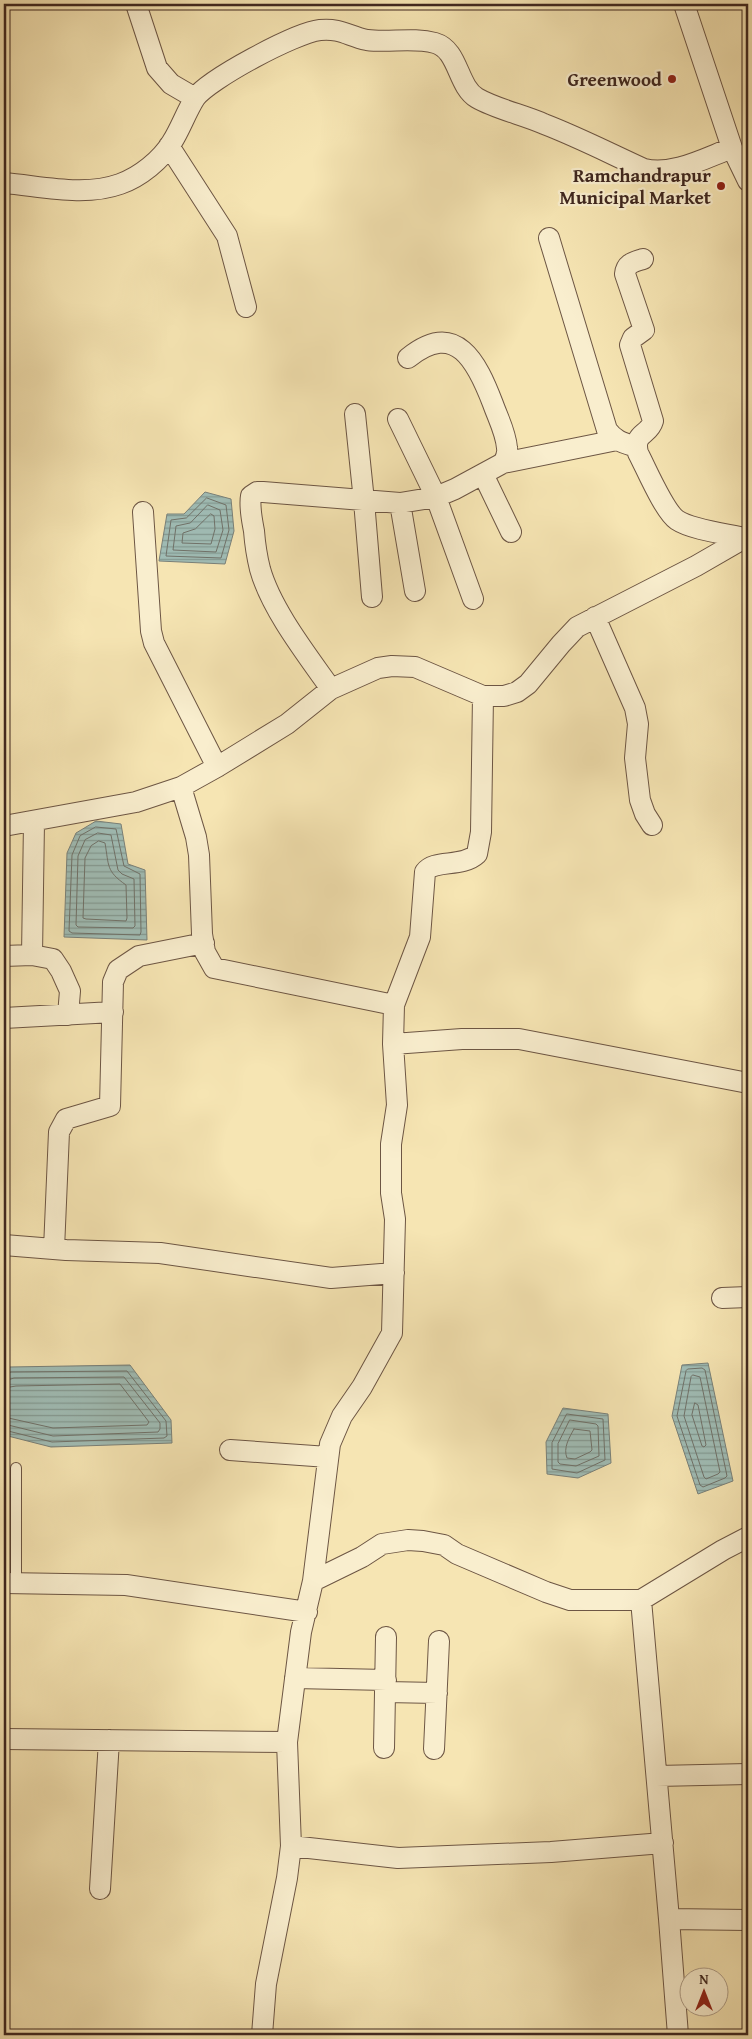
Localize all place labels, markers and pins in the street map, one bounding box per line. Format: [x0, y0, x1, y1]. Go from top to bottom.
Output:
place label: Greenwood [568, 65, 662, 93]
marker: Greenwood [666, 73, 678, 85]
place label: Ramchandrapur Municipal Market [560, 161, 712, 211]
marker: Ramchandrapur Municipal Market [715, 180, 727, 192]

